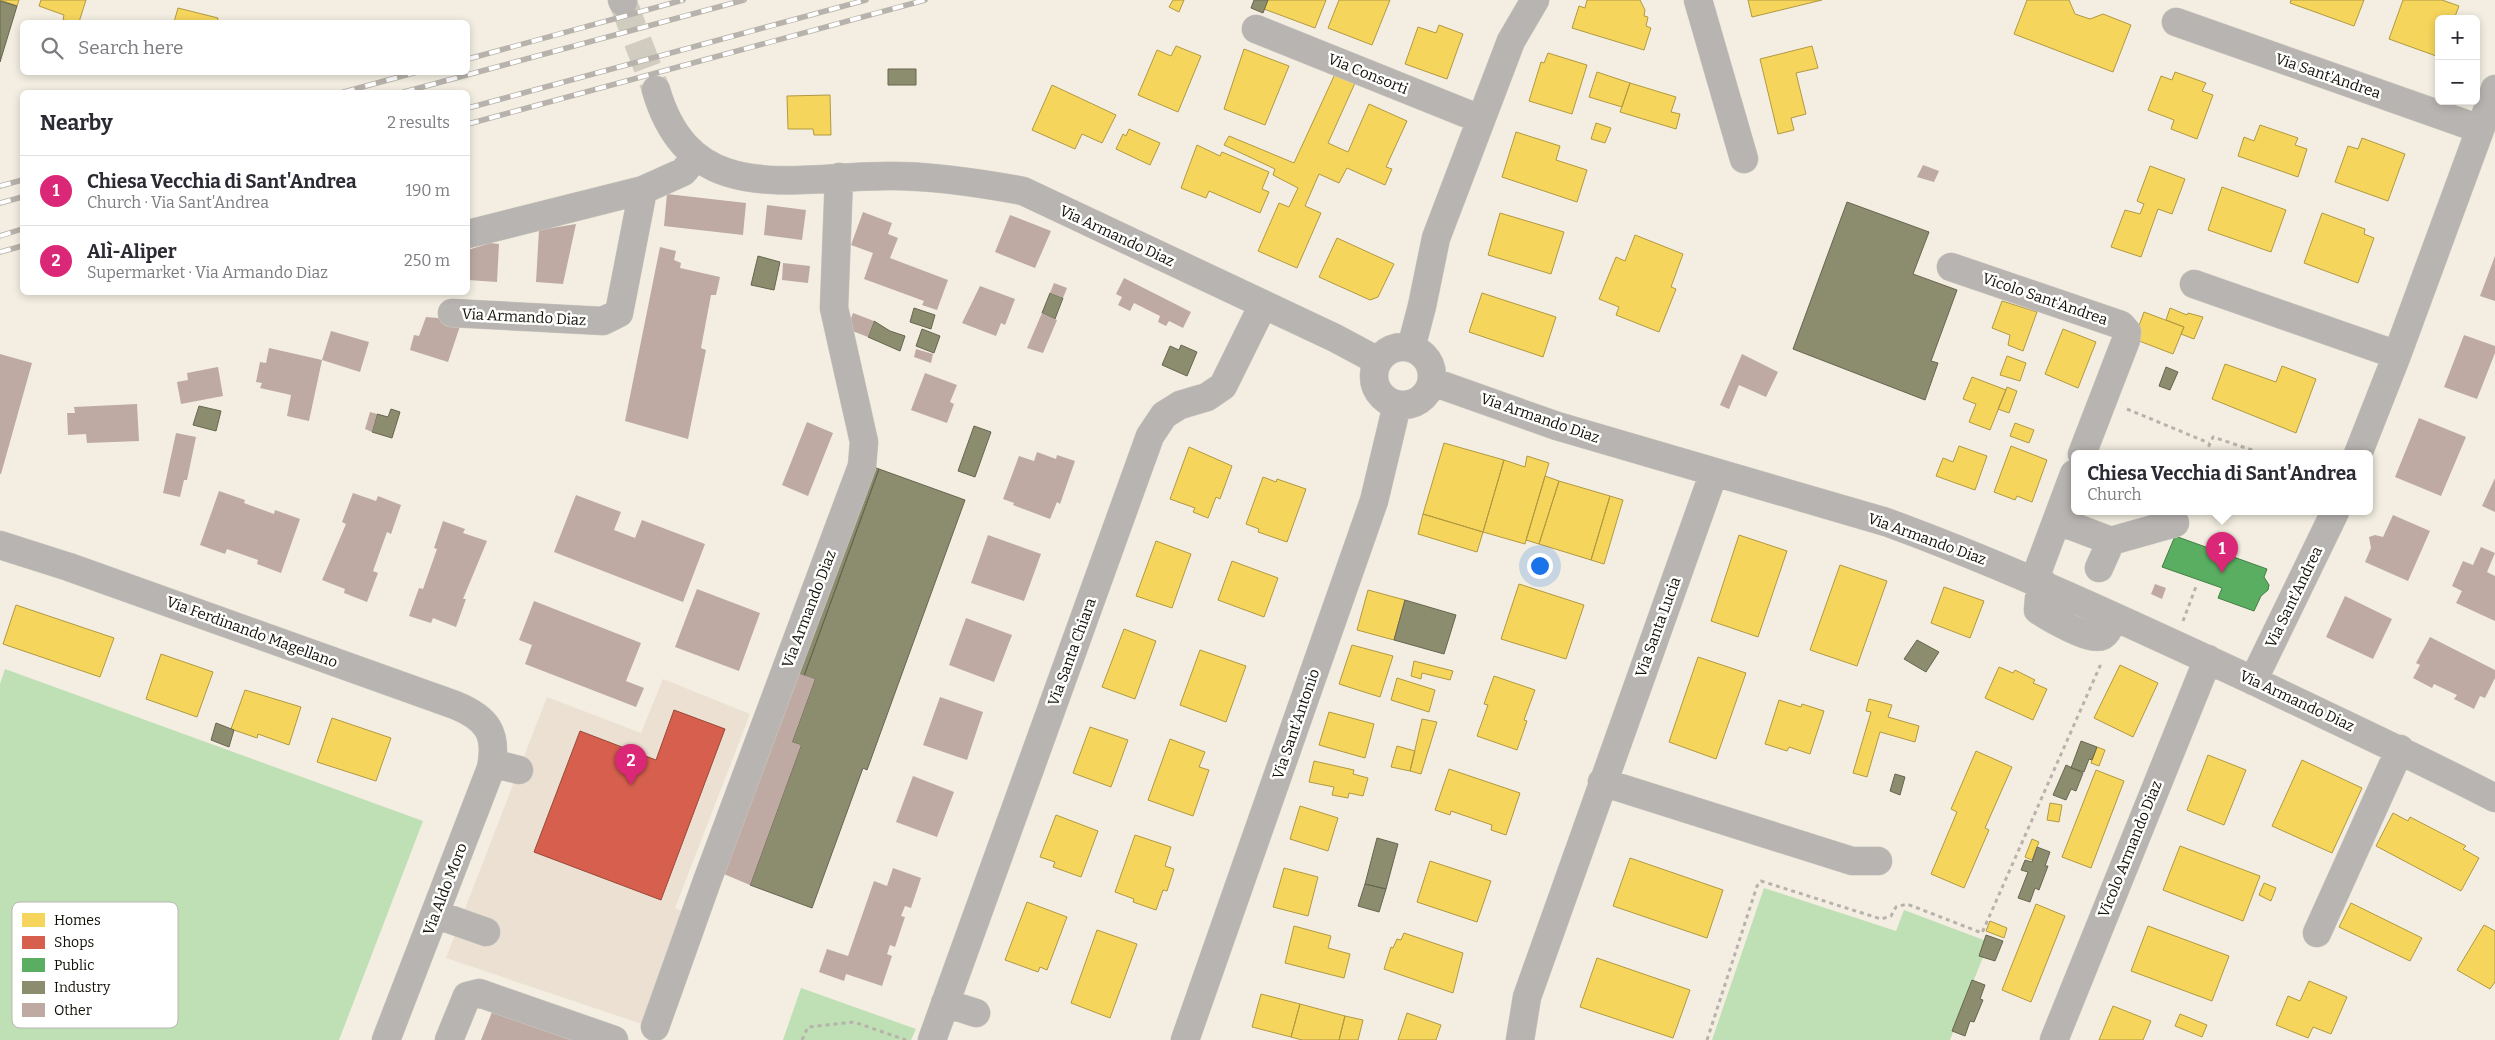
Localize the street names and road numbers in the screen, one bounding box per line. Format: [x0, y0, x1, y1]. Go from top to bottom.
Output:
street label: Via Consorti [1325, 50, 1411, 98]
street label: Via Sant'Andrea [2273, 50, 2383, 102]
street label: Via Armando Diaz [1057, 201, 1177, 271]
street label: Vicolo Sant'Andrea [1980, 269, 2110, 329]
street label: Via Armando Diaz [461, 305, 587, 329]
street label: Via Armando Diaz [1478, 389, 1602, 447]
street label: Via Armando Diaz [1865, 509, 1989, 569]
street label: Via Sant'Andrea [2262, 543, 2326, 651]
street label: Via Armando Diaz [778, 548, 840, 670]
street label: Via Santa Lucia [1632, 574, 1684, 680]
street label: Via Ferdinando Magellano [164, 593, 340, 671]
street label: Via Santa Chiara [1044, 596, 1100, 708]
street label: Via Armando Diaz [2237, 666, 2357, 736]
street label: Via Sant'Antonio [1269, 667, 1323, 781]
street label: Vicolo Armando Diaz [2094, 778, 2166, 920]
street label: Via Aldo Moro [419, 840, 471, 938]

